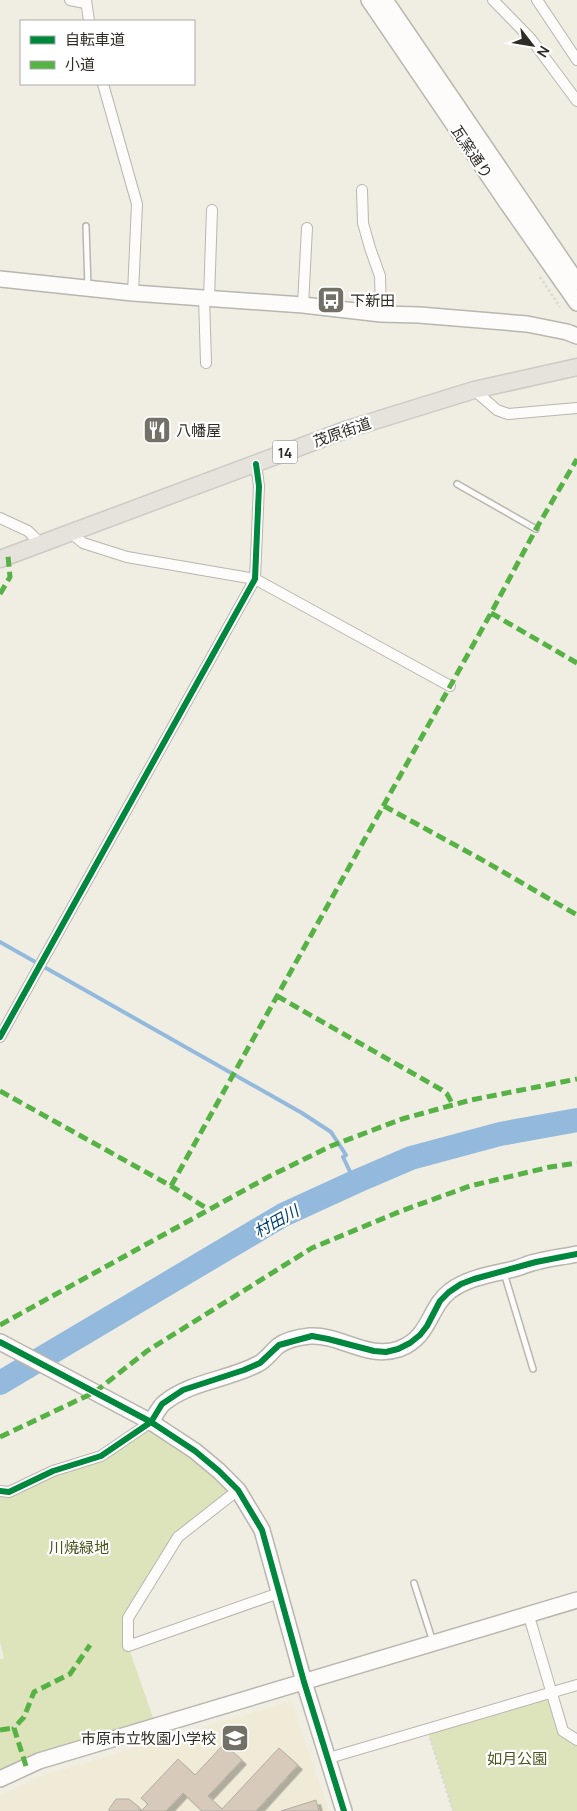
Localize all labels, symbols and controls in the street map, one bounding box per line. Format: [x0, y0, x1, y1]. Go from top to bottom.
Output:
legend [20, 20, 195, 85]
north arrow [507, 20, 557, 70]
text: 自転車道 [65, 29, 125, 50]
text: N [533, 43, 554, 61]
text: 小道 [65, 54, 95, 75]
street label: 瓦窯通り [447, 121, 497, 183]
bus stop icon: 下新田 [316, 285, 346, 315]
place label: 下新田 [350, 290, 395, 311]
street label: 茂原街道 [310, 412, 374, 452]
restaurant icon: 八幡屋 [142, 415, 172, 445]
place label: 八幡屋 [176, 420, 221, 441]
road number: 14 [272, 441, 298, 464]
water label: 村田川 [250, 1199, 304, 1242]
park label: 川焼緑地 [49, 1537, 109, 1558]
school or university icon: 市原市立牧園小学校 [220, 1723, 250, 1753]
place label: 市原市立牧園小学校 [81, 1728, 216, 1749]
park label: 如月公園 [487, 1748, 547, 1769]

